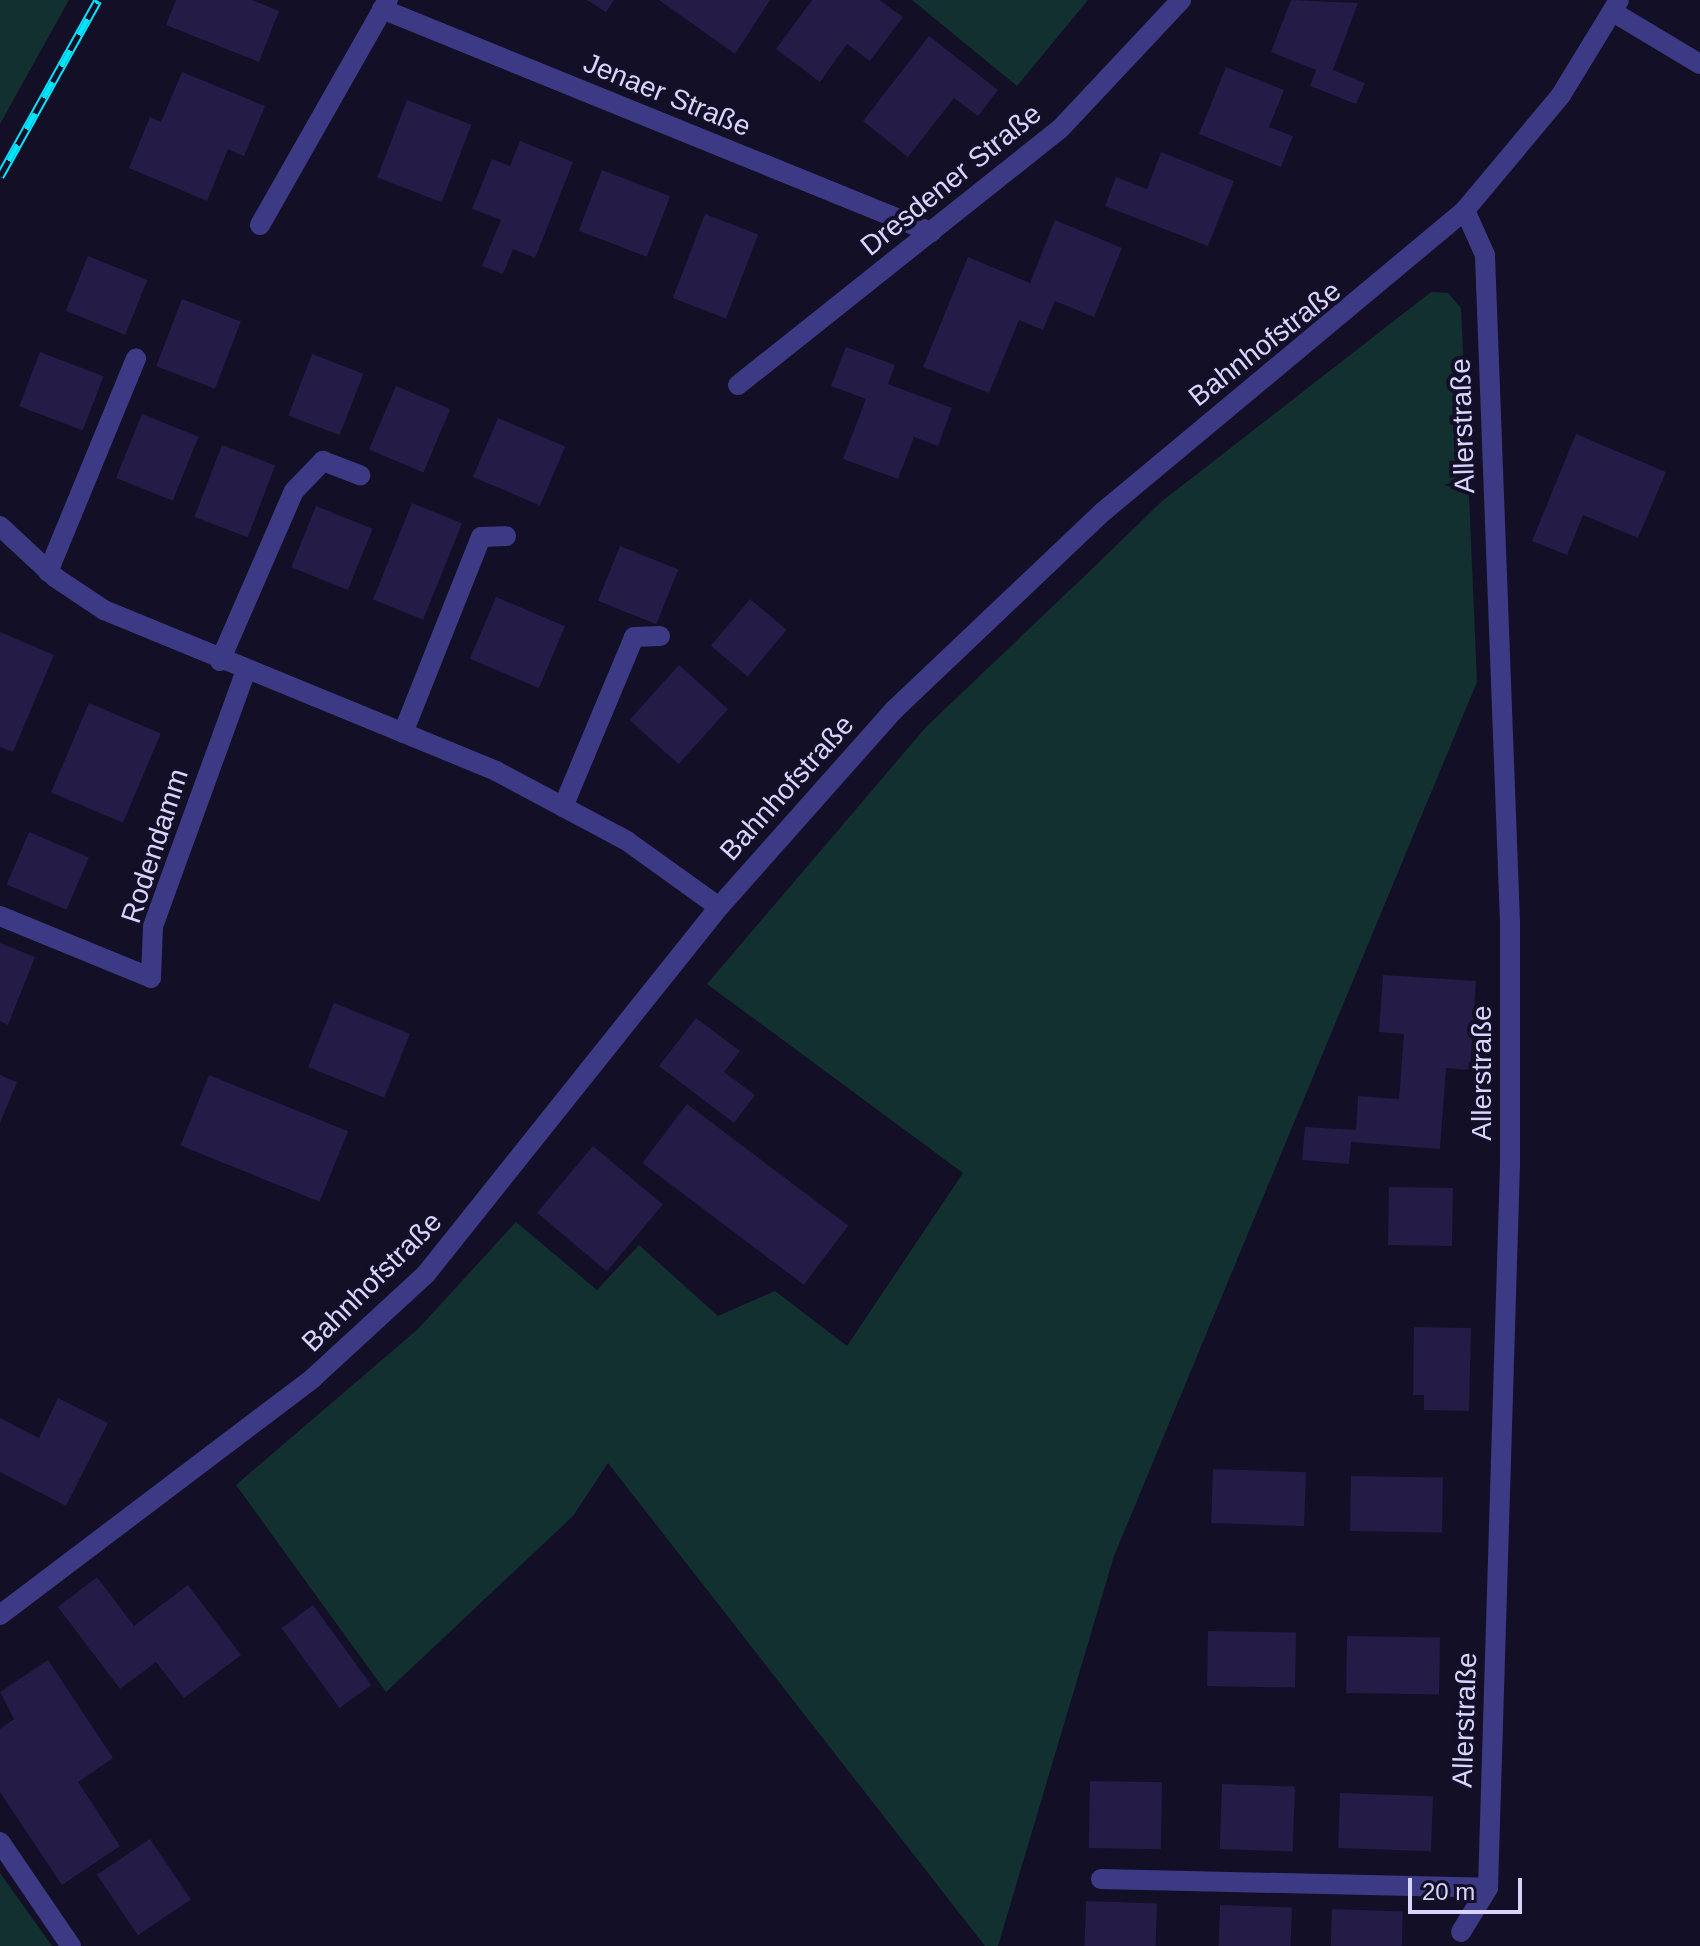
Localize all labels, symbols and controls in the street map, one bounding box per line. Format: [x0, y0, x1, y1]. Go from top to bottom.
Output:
street label: Jenaer Straße [578, 46, 756, 144]
street label: Dresdener Straße [854, 97, 1048, 263]
street label: Bahnhofstraße [1182, 274, 1348, 414]
street label: Allerstraße [1444, 358, 1482, 494]
street label: Bahnhofstraße [713, 709, 861, 867]
street label: Rodendamm [114, 765, 196, 927]
street label: Allerstraße [1465, 1005, 1499, 1141]
street label: Bahnhofstraße [295, 1205, 449, 1359]
street label: Allerstraße [1446, 1652, 1484, 1788]
scale bar [1412, 1862, 1526, 1912]
text: 20 m [1422, 1878, 1475, 1905]

